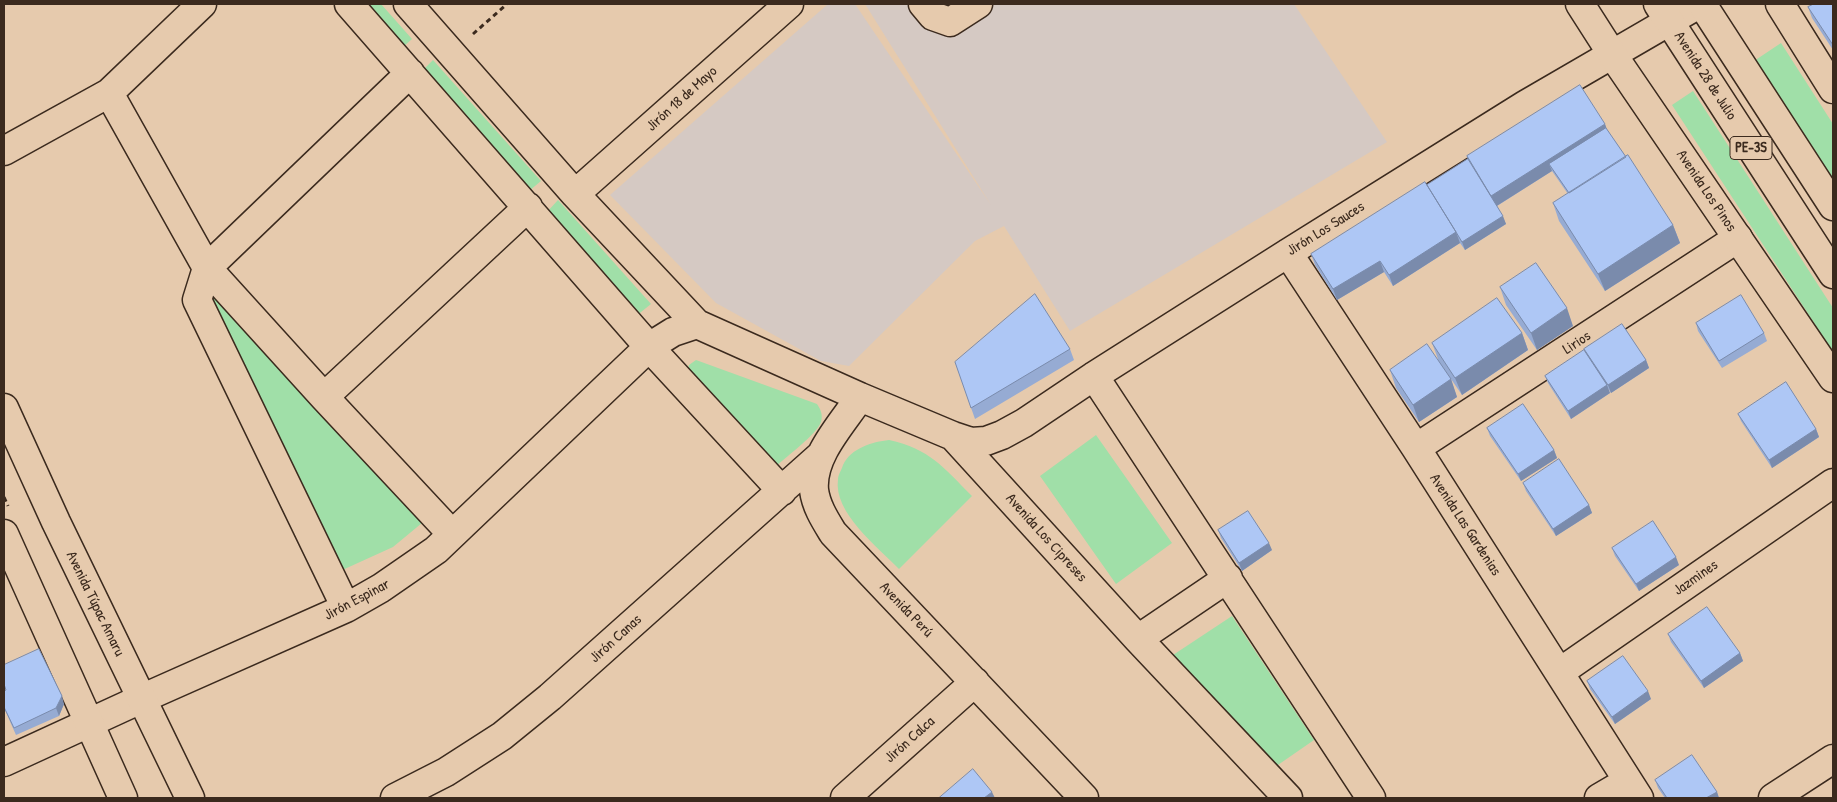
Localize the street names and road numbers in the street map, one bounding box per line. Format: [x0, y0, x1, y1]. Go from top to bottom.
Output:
street label: Avenida 28 de Julio [1670, 28, 1740, 124]
street label: Jirón 18 de Mayo [643, 63, 721, 135]
road number: PE-3S [1730, 136, 1772, 160]
street label: Avenida Los Pinos [1672, 147, 1740, 235]
street label: Jirón Los Sauces [1284, 198, 1368, 260]
street label: Lirios [1560, 327, 1594, 359]
street label: Avenida Las Gardenias [1425, 471, 1505, 579]
street label: Avenida Los Cipreses [1002, 490, 1090, 586]
street label: Avenida Túpac Amaru [62, 549, 128, 659]
street label: Jazmines [1670, 556, 1722, 600]
street label: Jirón Espinar [321, 575, 393, 625]
street label: Avenida Perú [875, 579, 937, 641]
street label: Jirón Canas [586, 611, 646, 667]
street label: Jirón Calca [881, 713, 939, 767]

